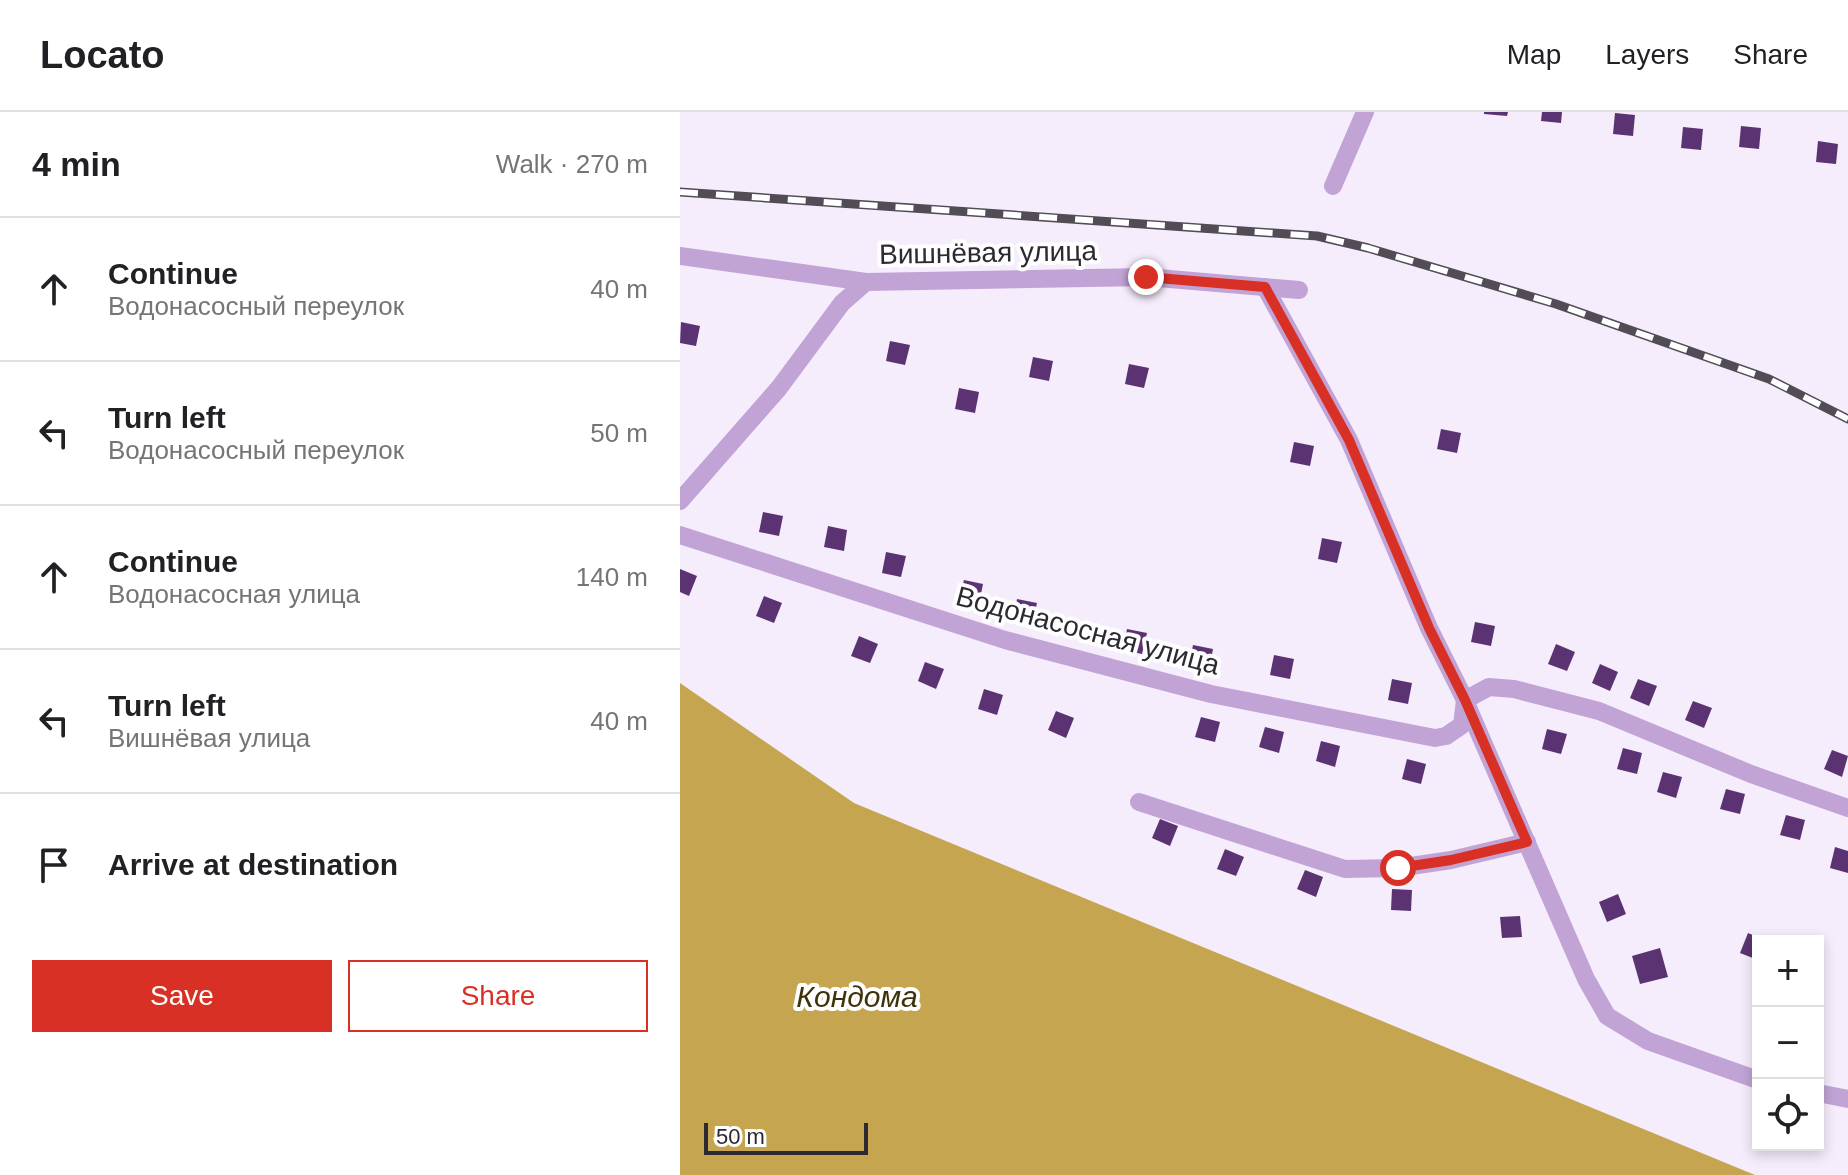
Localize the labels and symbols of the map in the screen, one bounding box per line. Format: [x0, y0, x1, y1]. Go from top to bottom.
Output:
street label: Вишнёвая улица [879, 235, 1098, 270]
route end [1128, 259, 1164, 295]
street label: Водонасосная улица [953, 580, 1223, 681]
route start [1380, 850, 1416, 886]
water label: Кондома [796, 980, 918, 1013]
scale bar [704, 1119, 868, 1155]

